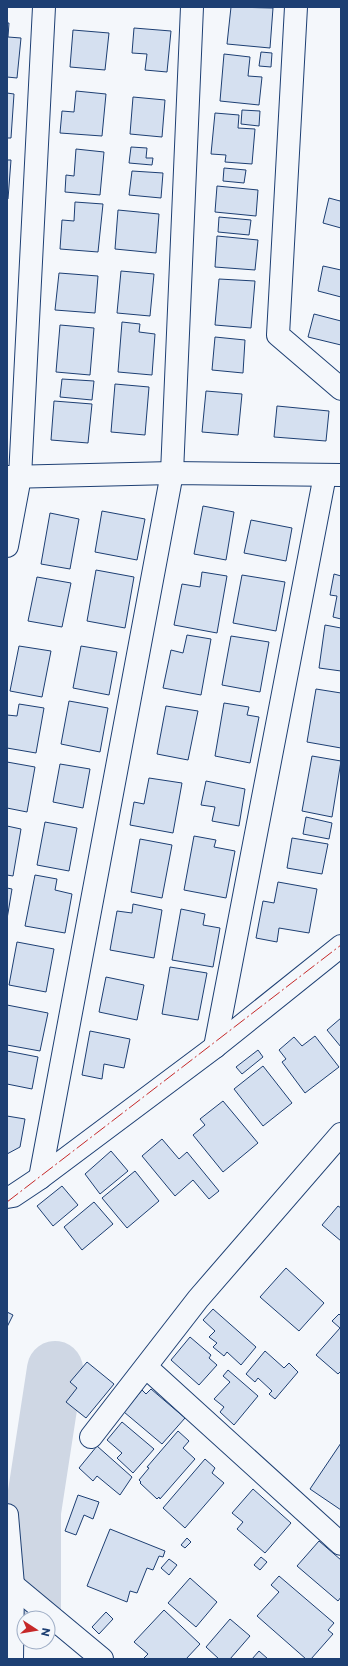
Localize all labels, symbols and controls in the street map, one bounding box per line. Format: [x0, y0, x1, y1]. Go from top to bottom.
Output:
north arrow [16, 1610, 56, 1650]
text: N [39, 1627, 53, 1638]

